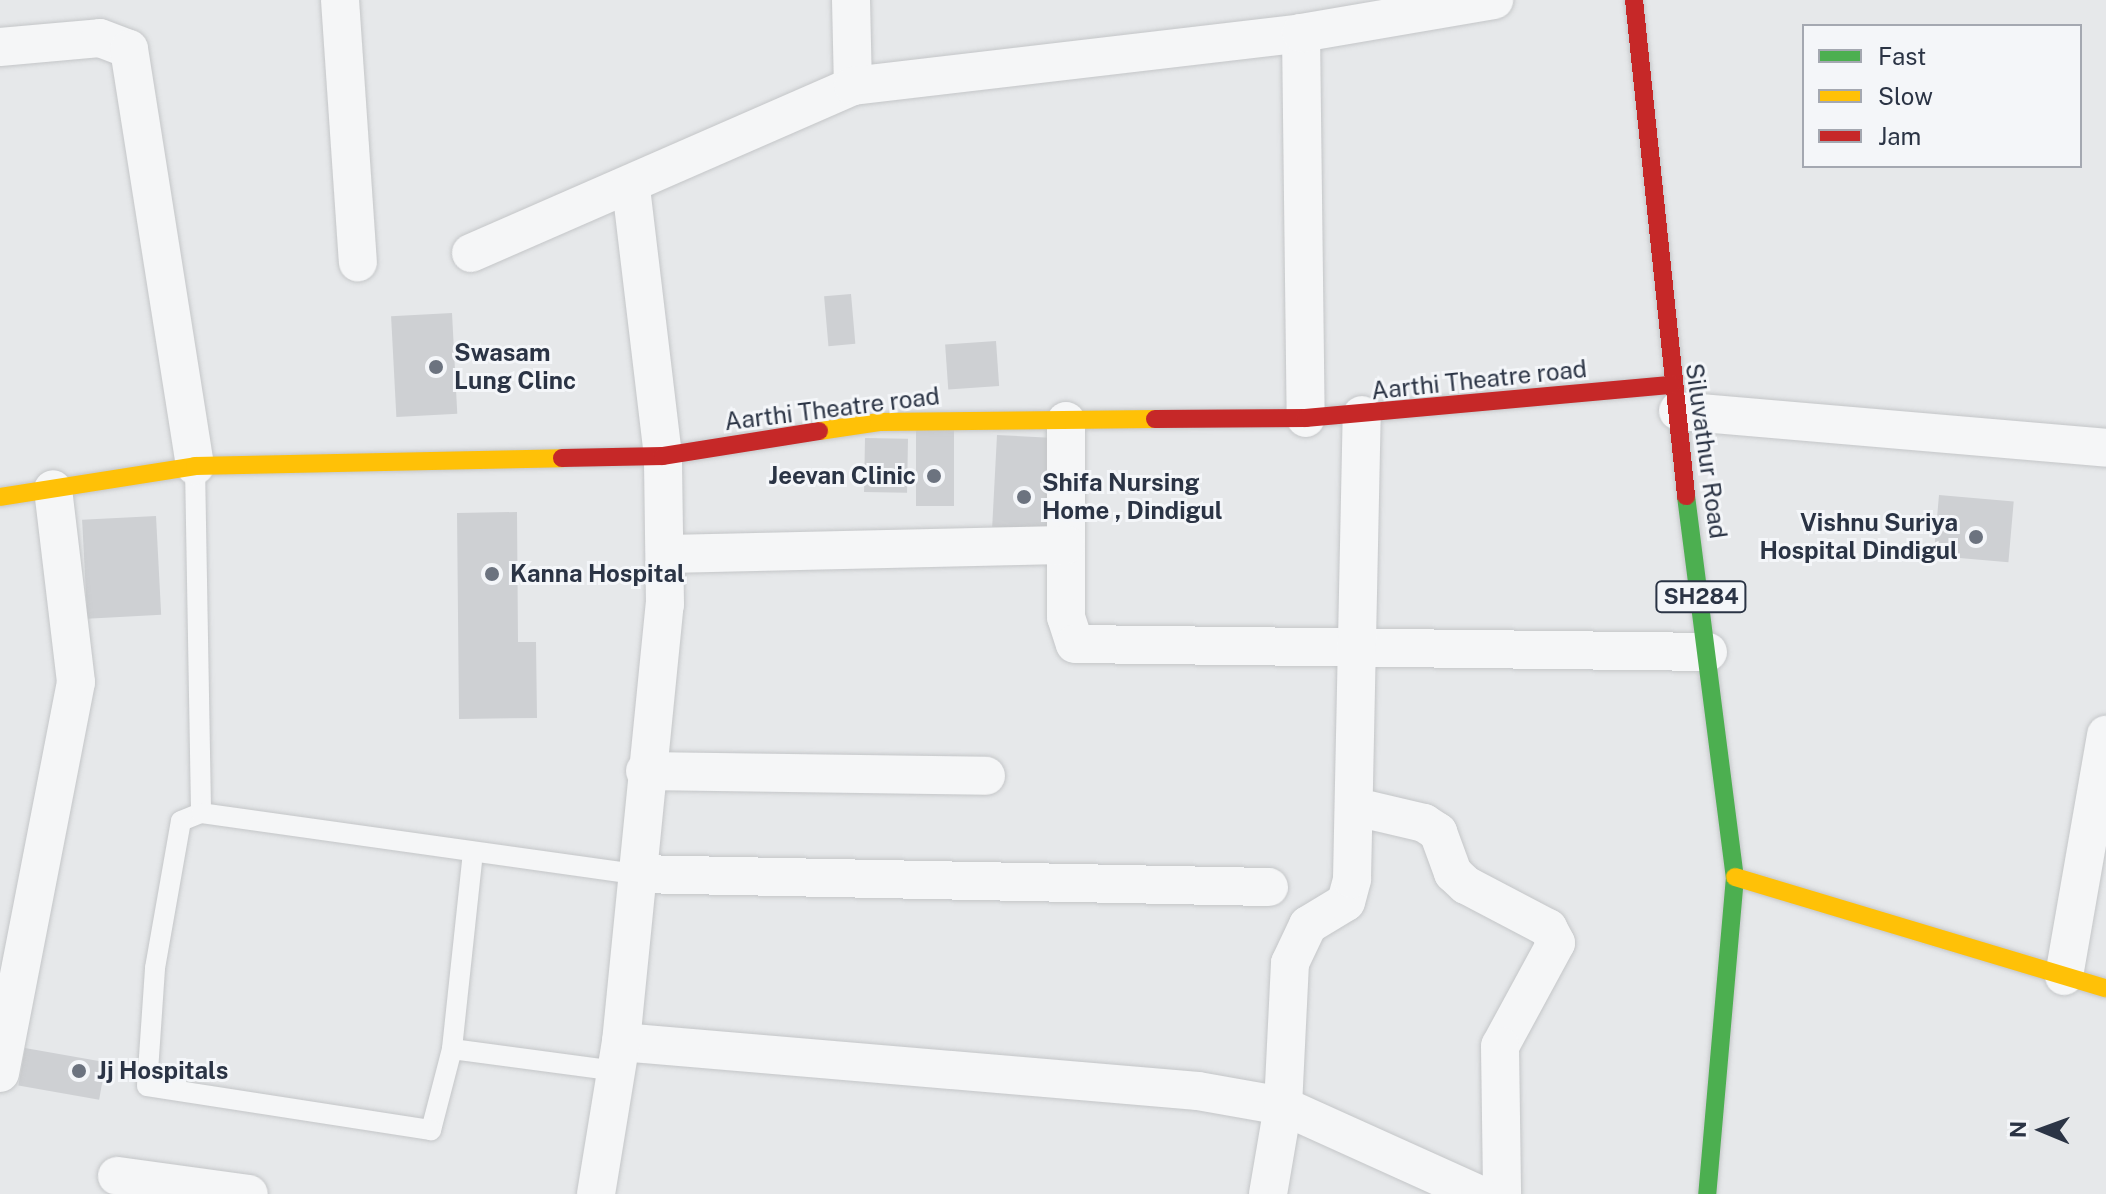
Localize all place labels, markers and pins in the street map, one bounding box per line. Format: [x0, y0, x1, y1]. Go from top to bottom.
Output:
place label: Swasam Lung Clinc [454, 339, 576, 395]
marker: Swasam Lung Clinc [425, 356, 447, 378]
place label: Jeevan Clinic [769, 462, 916, 490]
marker: Jeevan Clinic [923, 465, 945, 487]
place label: Shifa Nursing Home , Dindigul [1042, 469, 1223, 525]
marker: Shifa Nursing Home , Dindigul [1013, 486, 1035, 508]
place label: Vishnu Suriya Hospital Dindigul [1759, 509, 1958, 565]
marker: Vishnu Suriya Hospital Dindigul [1965, 526, 1987, 548]
place label: Kanna Hospital [510, 560, 685, 588]
marker: Kanna Hospital [481, 563, 503, 585]
place label: Jj Hospitals [97, 1057, 228, 1085]
marker: Jj Hospitals [68, 1060, 90, 1082]

